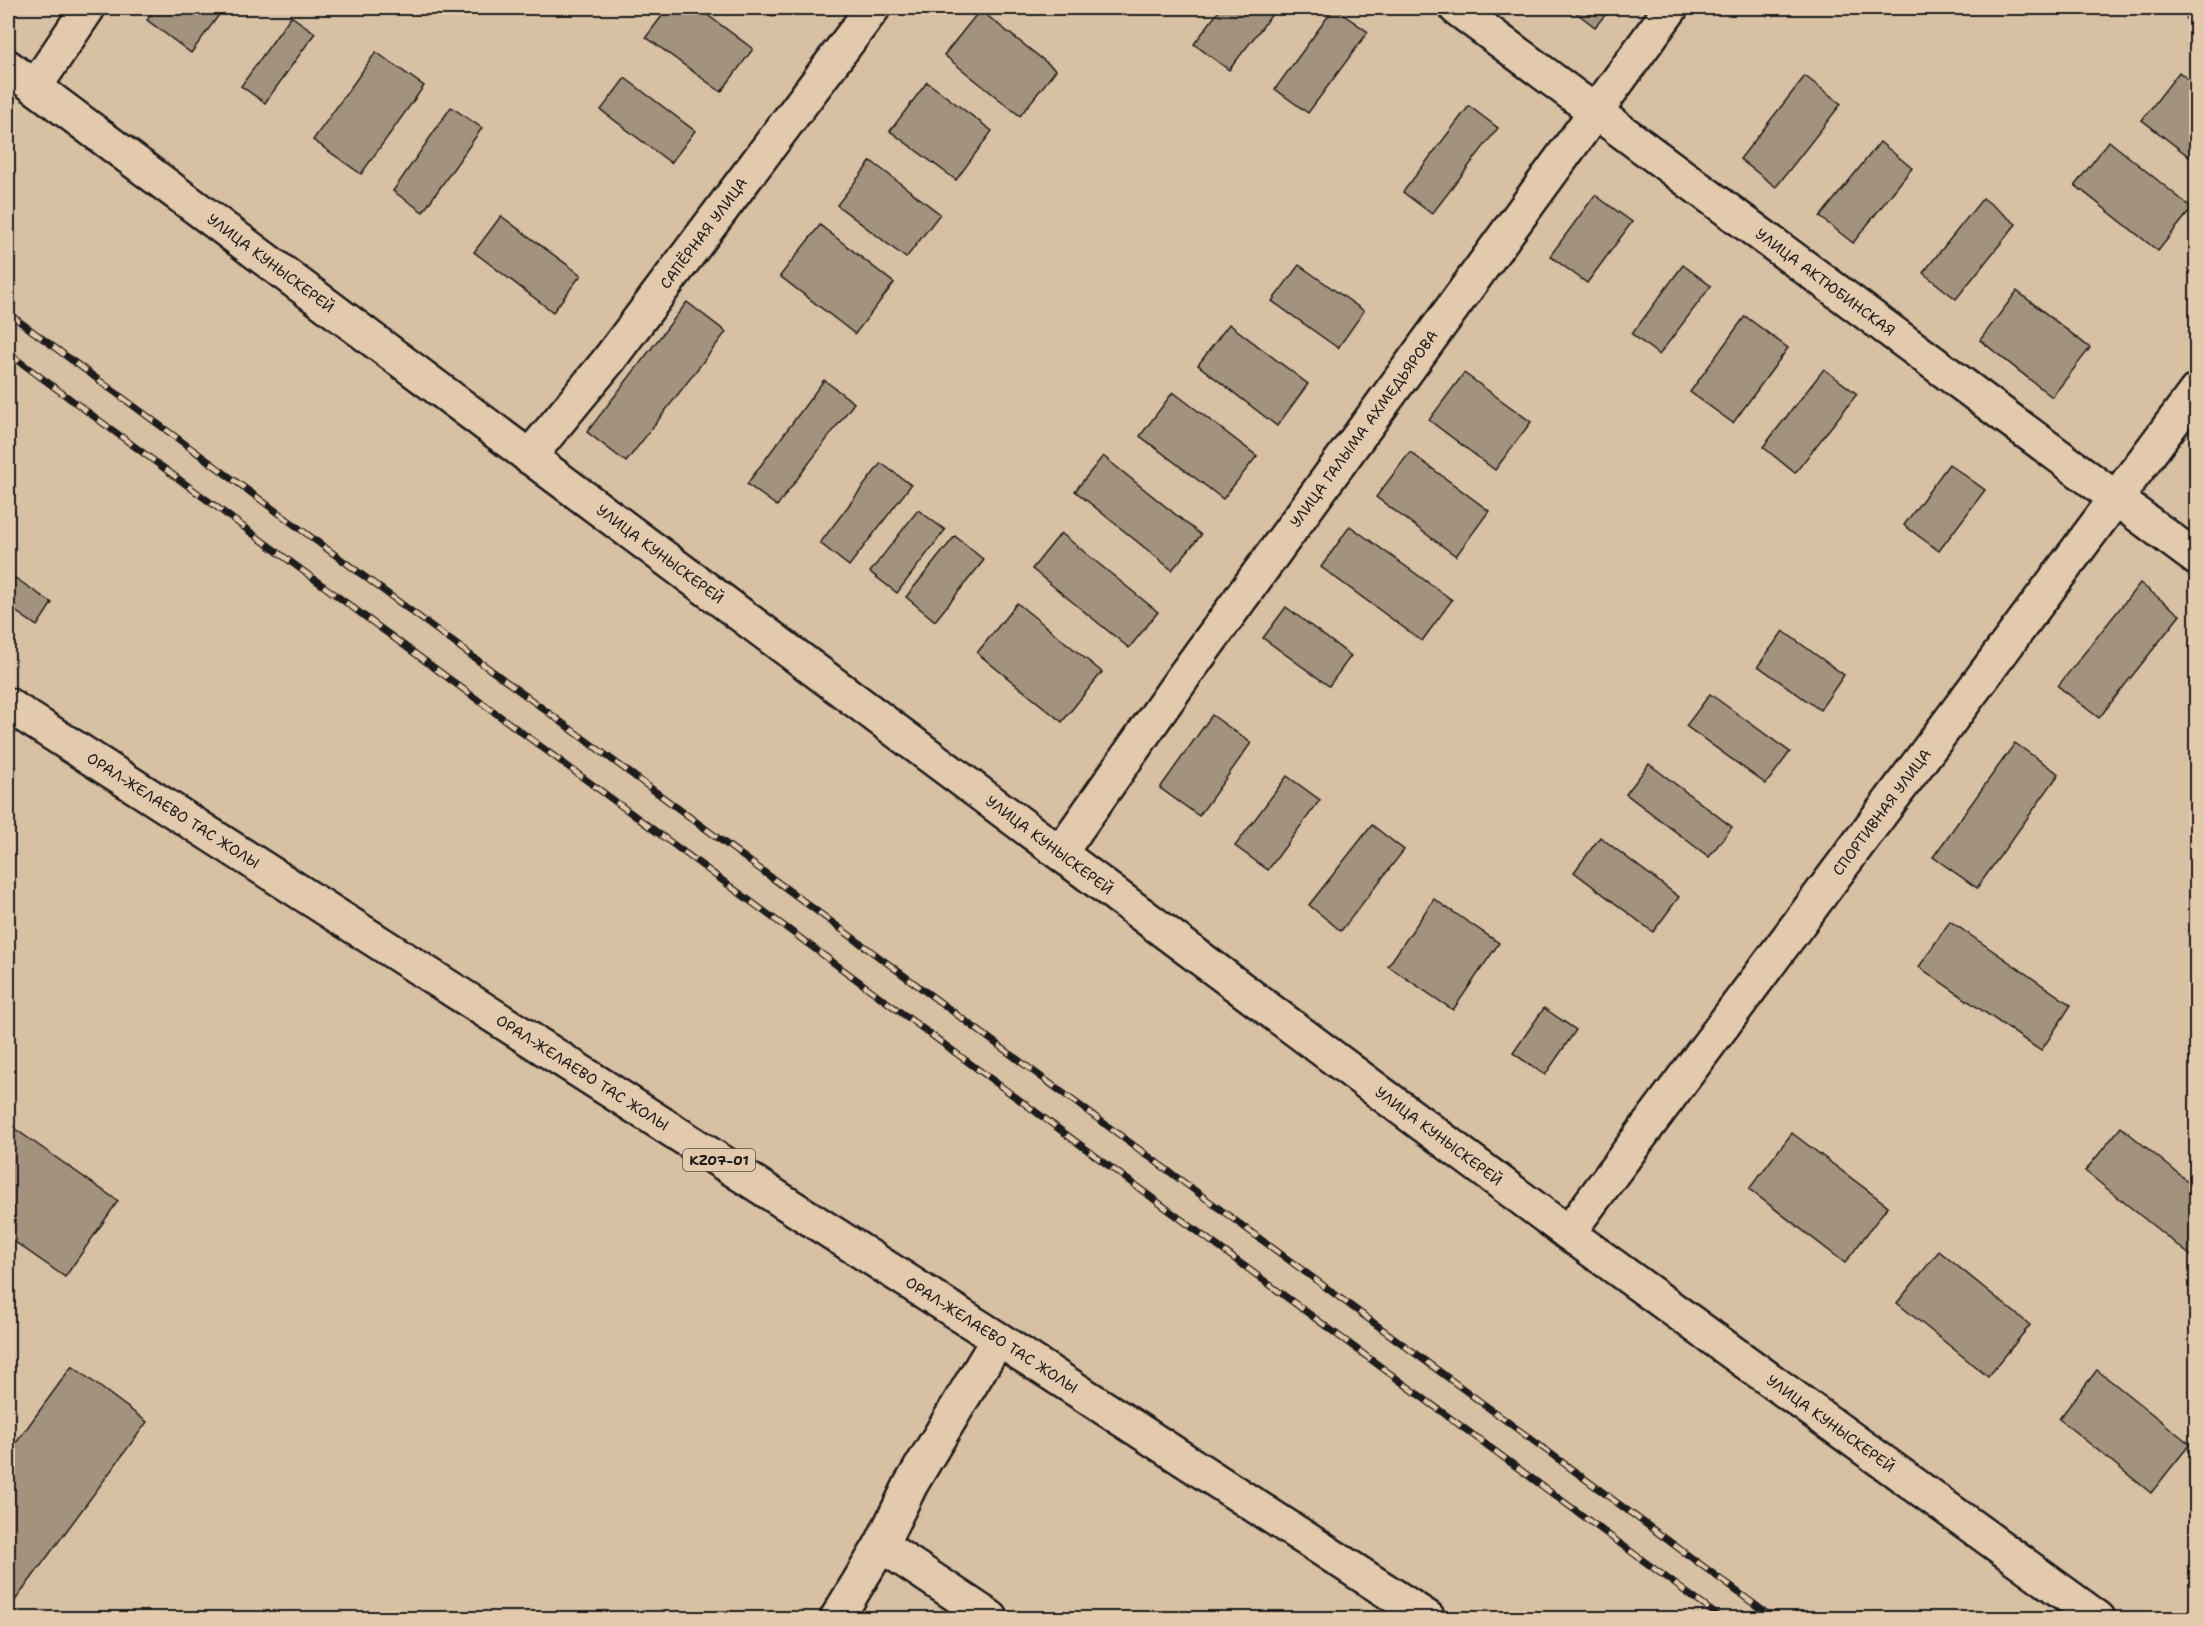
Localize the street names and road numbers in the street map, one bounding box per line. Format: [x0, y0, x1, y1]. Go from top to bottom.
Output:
street label: САПЁРНАЯ УЛИЦА [656, 174, 752, 293]
street label: УЛИЦА КУНЫСКЕРЕЙ [203, 209, 339, 317]
street label: УЛИЦА АКТЮБИНСКАЯ [1751, 224, 1899, 341]
street label: УЛИЦА ГАЛЫМА АХМЕДЬЯРОВА [1286, 326, 1443, 531]
street label: УЛИЦА КУНЫСКЕРЕЙ [592, 500, 728, 608]
street label: СПОРТИВНАЯ УЛИЦА [1828, 745, 1936, 880]
street label: ОРАЛ-ЖЕЛАЕВО ТАС ЖОЛЫ [83, 748, 263, 873]
street label: УЛИЦА КУНЫСКЕРЕЙ [982, 791, 1118, 899]
street label: ОРАЛ-ЖЕЛАЕВО ТАС ЖОЛЫ [492, 1010, 672, 1135]
street label: УЛИЦА КУНЫСКЕРЕЙ [1371, 1082, 1507, 1190]
road number: KZ07-01 [683, 1149, 755, 1171]
street label: ОРАЛ-ЖЕЛАЕВО ТАС ЖОЛЫ [901, 1272, 1081, 1398]
street label: УЛИЦА КУНЫСКЕРЕЙ [1762, 1370, 1899, 1477]

